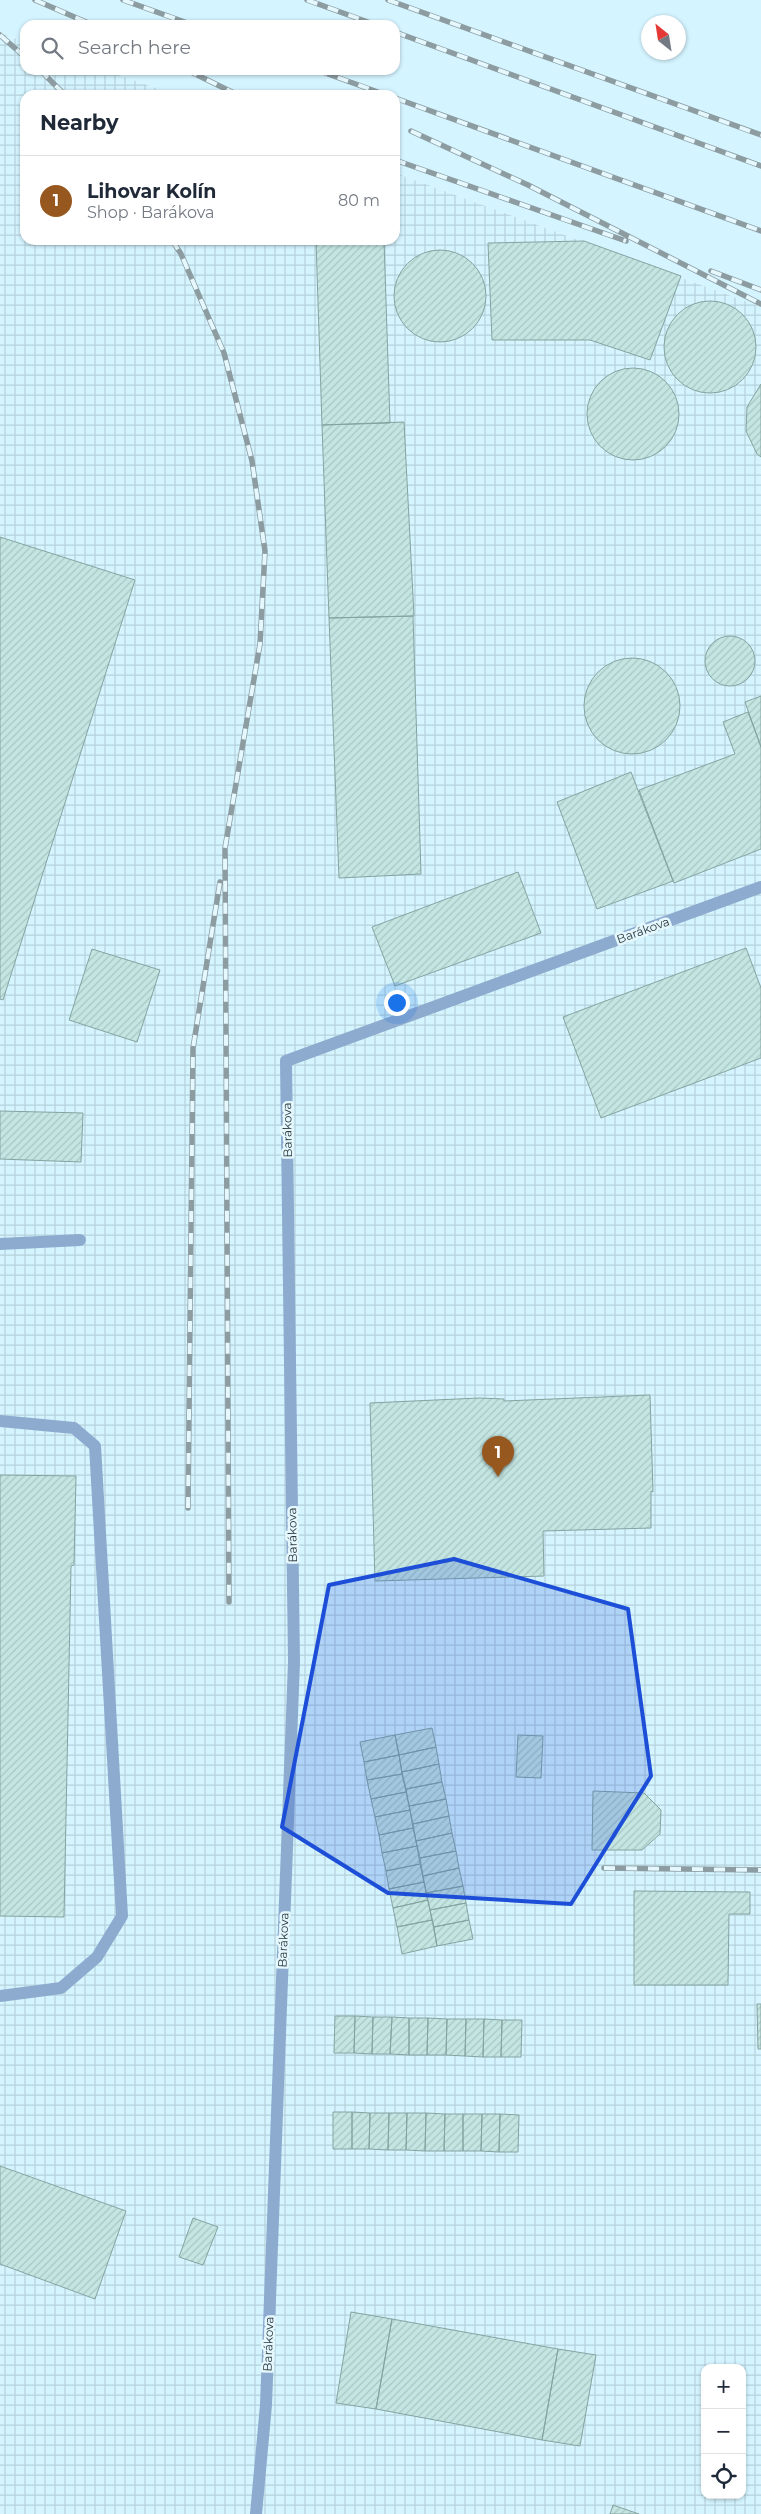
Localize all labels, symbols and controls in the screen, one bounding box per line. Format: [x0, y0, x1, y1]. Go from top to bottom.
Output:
north arrow [641, 15, 686, 60]
search box [20, 20, 400, 75]
icon: search [38, 34, 66, 62]
text: Search here [78, 36, 191, 59]
text: Nearby [40, 110, 119, 135]
text: Lihovar Kolín [87, 180, 216, 203]
text: 1 [53, 191, 59, 210]
text: 80 m [338, 191, 380, 210]
text: Shop · Barákova [87, 203, 214, 222]
street label: Barákova [615, 914, 671, 946]
your location [384, 990, 410, 1016]
street label: Barákova [279, 1102, 295, 1158]
pin: 1 [482, 1436, 514, 1477]
street label: Barákova [284, 1507, 300, 1563]
street label: Barákova [275, 1912, 291, 1968]
street label: Barákova [260, 2316, 276, 2372]
map controls [701, 2364, 746, 2499]
button: + [701, 2364, 746, 2409]
button: − [701, 2409, 746, 2454]
button: locate [701, 2454, 746, 2499]

